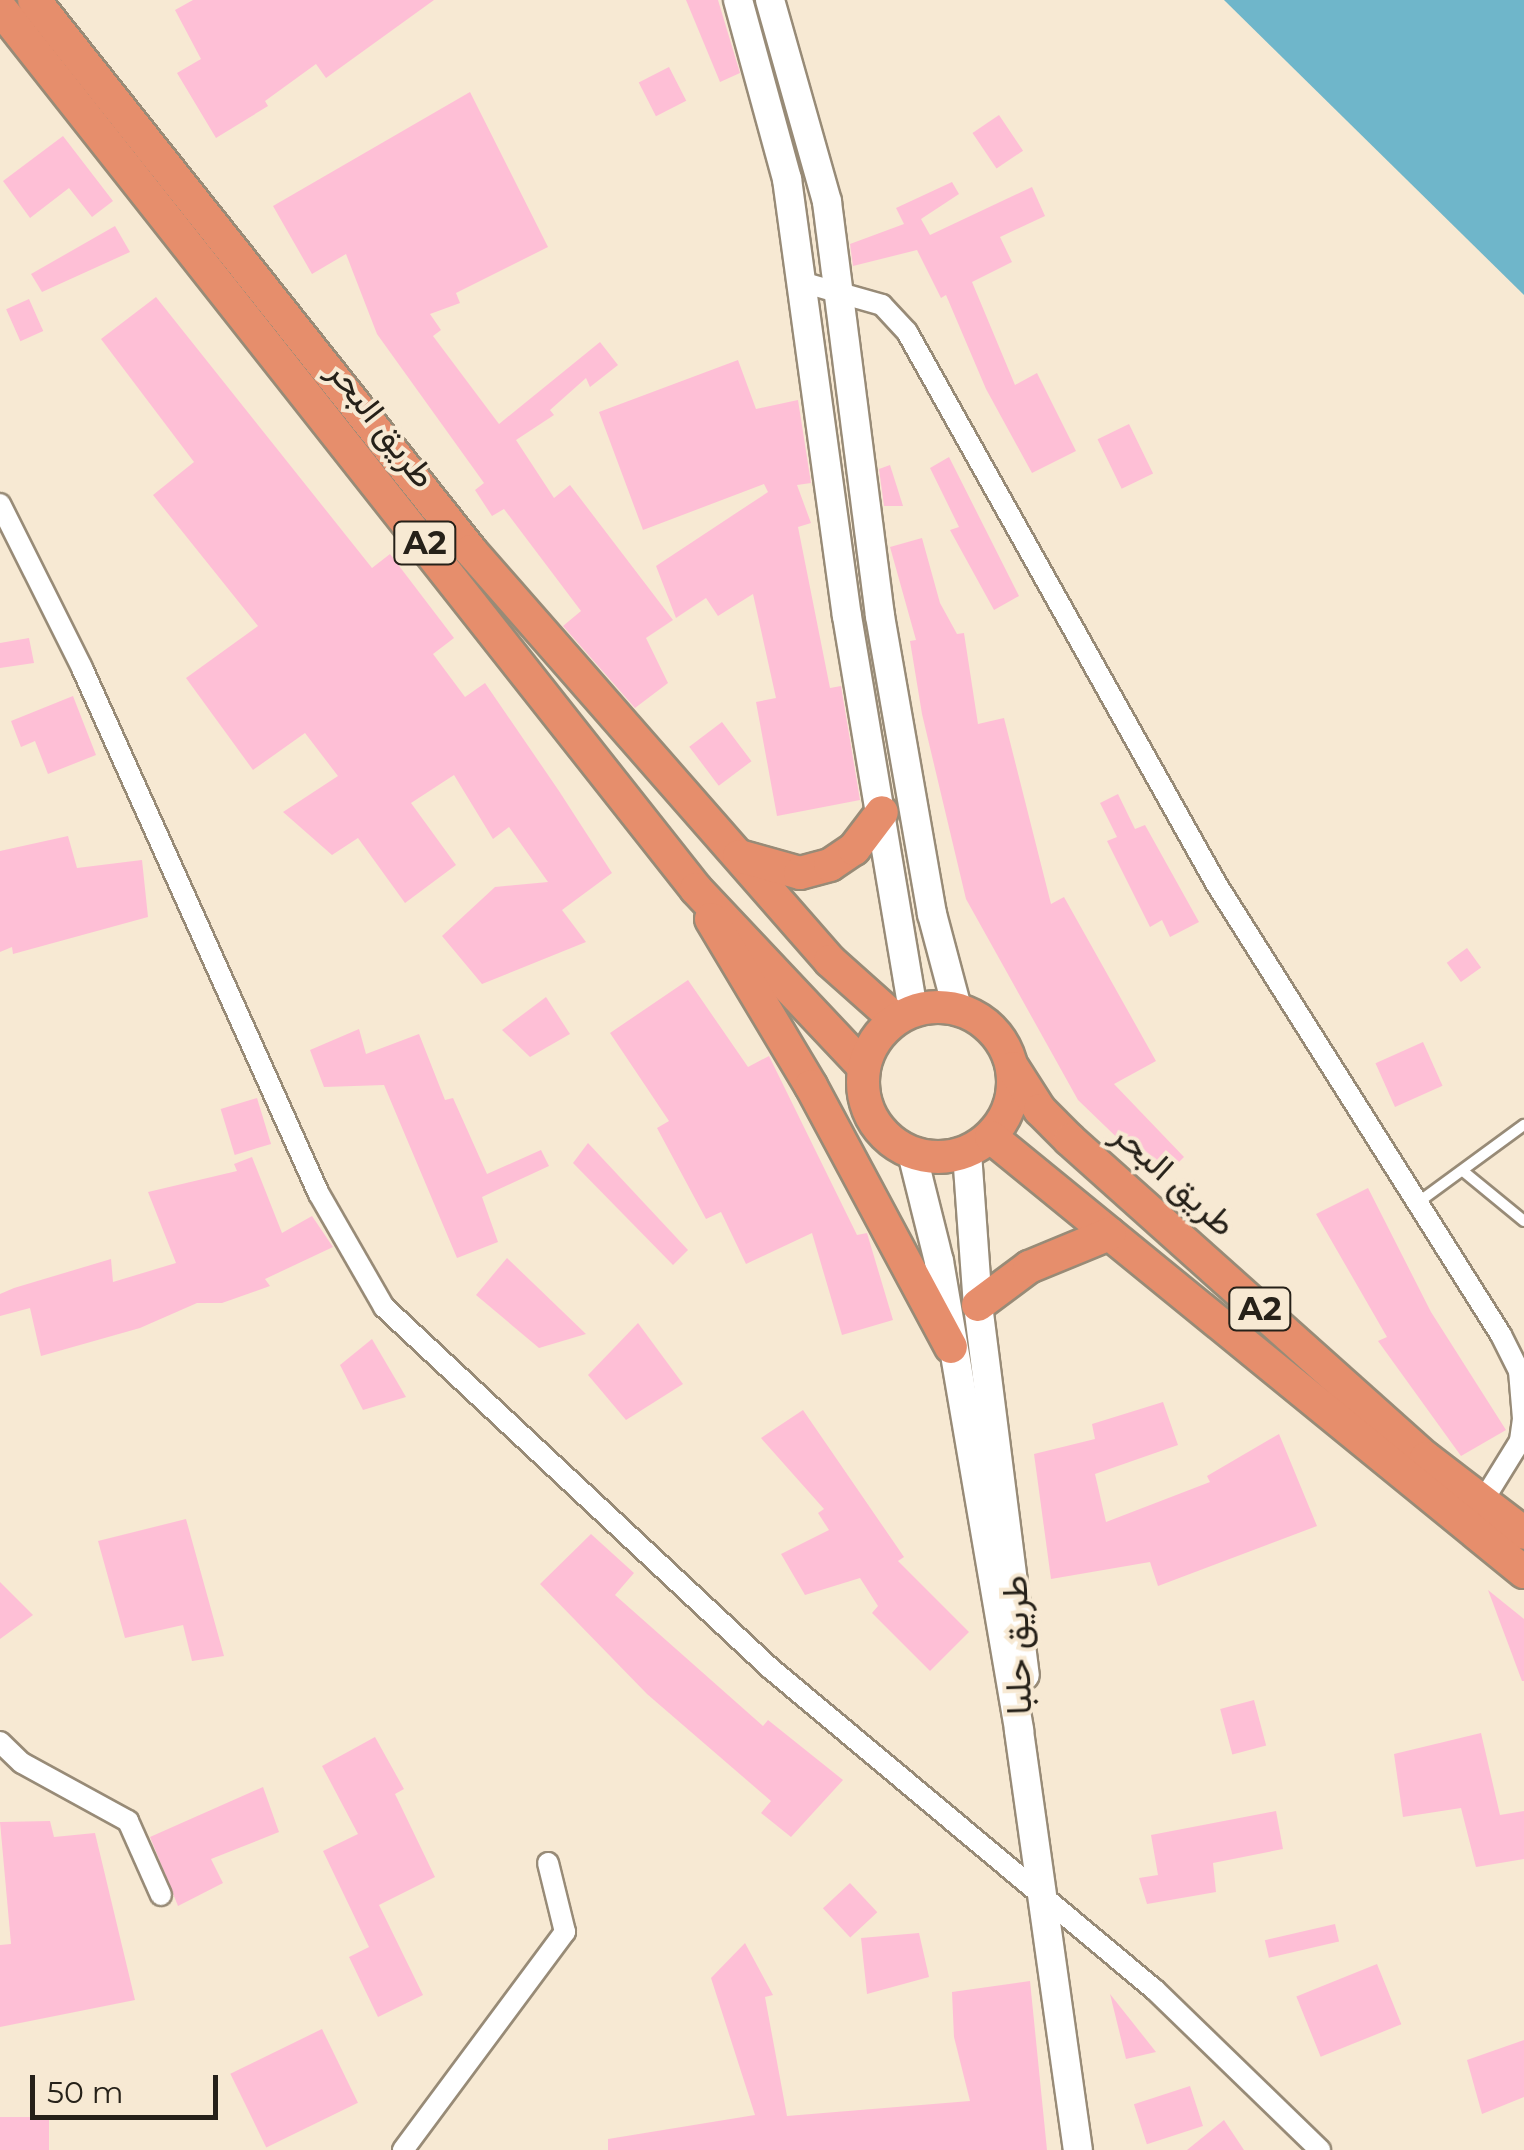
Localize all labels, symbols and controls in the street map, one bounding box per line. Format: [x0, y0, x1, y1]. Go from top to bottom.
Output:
street label: طريق البحر [319, 352, 445, 496]
road number: A2 [392, 516, 458, 570]
street label: طريق البحر [1104, 1113, 1244, 1245]
road number: A2 [1228, 1282, 1292, 1336]
street label: طريق حلبا [994, 1575, 1040, 1715]
scale bar [35, 2055, 222, 2117]
text: 50 m [47, 2074, 124, 2111]

